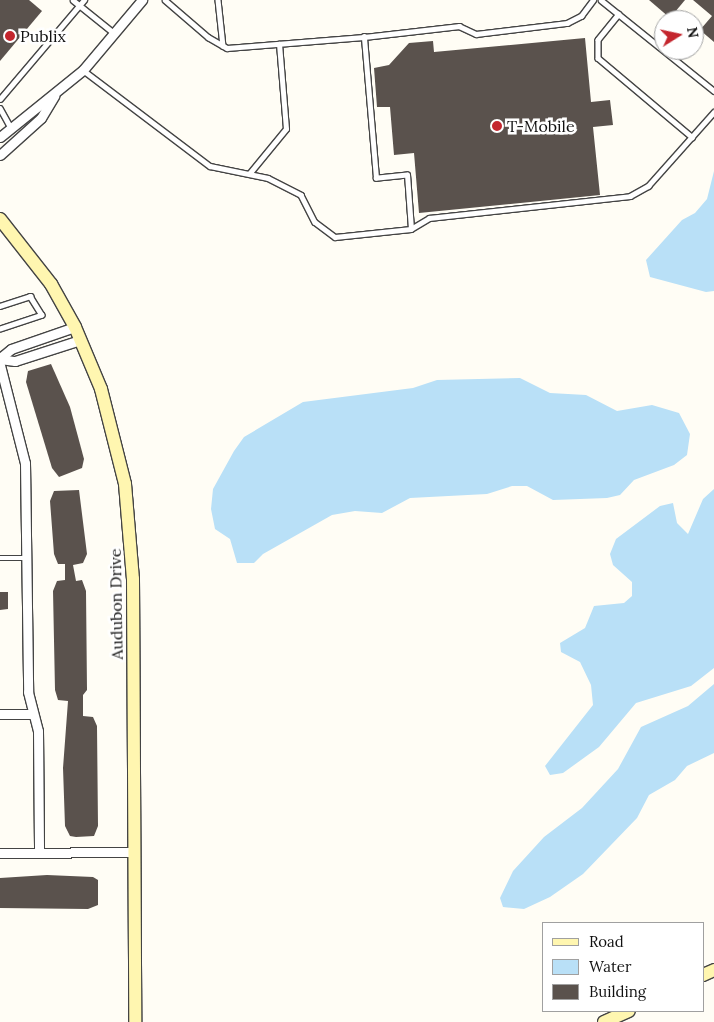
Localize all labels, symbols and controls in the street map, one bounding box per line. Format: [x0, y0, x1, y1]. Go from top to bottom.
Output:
north arrow [654, 10, 704, 60]
place label: Publix [20, 26, 66, 46]
text: N [683, 26, 703, 39]
marker: Publix [4, 30, 16, 42]
place label: T-Mobile [507, 116, 575, 136]
marker: T-Mobile [491, 120, 503, 132]
street label: Audubon Drive [105, 548, 127, 660]
legend [542, 922, 704, 1012]
text: Road [589, 932, 624, 951]
text: Water [589, 957, 631, 976]
text: Building [589, 982, 646, 1001]

